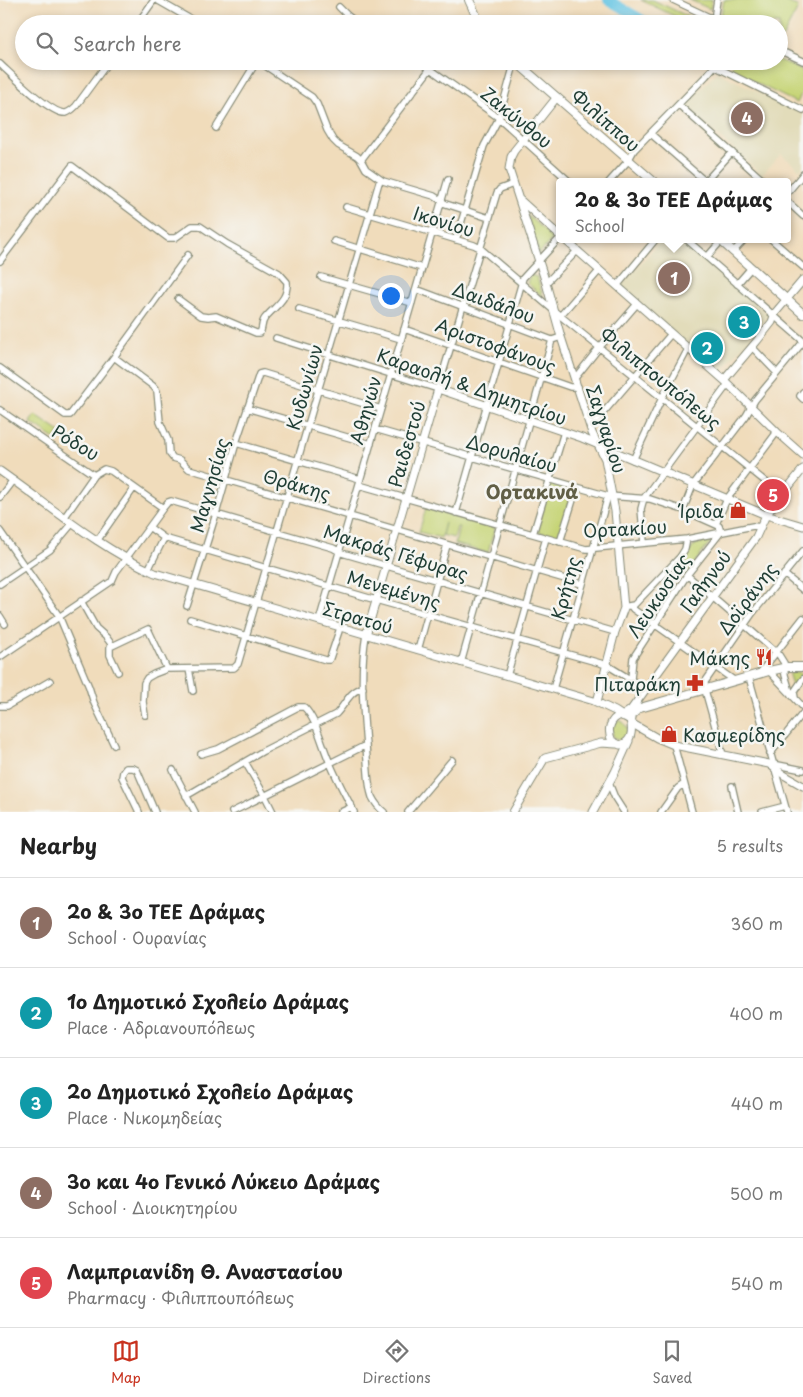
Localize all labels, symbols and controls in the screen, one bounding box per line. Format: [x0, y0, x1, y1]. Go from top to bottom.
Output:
search box [15, 15, 788, 70]
icon: search [33, 29, 61, 57]
text: Search here [73, 29, 182, 57]
street label: Ζακύνθου [476, 80, 558, 154]
street label: Φιλίππου [566, 82, 646, 158]
pin: 4 [731, 99, 763, 137]
popup [556, 178, 791, 243]
text: 2ο & 3ο ΤΕΕ Δράμας [575, 185, 772, 213]
street label: Ικονίου [410, 199, 478, 243]
text: School [575, 213, 625, 237]
pin: 1 [658, 259, 690, 297]
street label: Δαιδάλου [449, 275, 539, 329]
your location [378, 283, 404, 309]
pin: 3 [728, 303, 760, 341]
street label: Αριστοφάνους [432, 311, 560, 379]
street label: Φιλιππουπόλεως [594, 321, 728, 435]
pin: 2 [691, 329, 723, 367]
street label: Κυδωνίων [279, 341, 329, 433]
street label: Καραολή & Δημητρίου [374, 341, 570, 431]
street label: Αθηνών [342, 373, 388, 447]
street label: Σαγγαρίου [580, 382, 634, 476]
street label: Ραιδεστού [381, 397, 431, 491]
street label: Ρόδου [47, 417, 105, 467]
street label: Δορυλαίου [463, 427, 561, 479]
street label: Μαγνησίας [183, 434, 235, 536]
street label: Θράκης [260, 461, 334, 507]
pin: 5 [757, 476, 789, 514]
district label: Ορτακινά [486, 477, 578, 505]
place label: Ίριδα [677, 497, 724, 524]
shop icon: Ίριδα [728, 500, 748, 520]
street label: Ορτακίου [583, 512, 667, 544]
street label: Μακράς Γέφυρας [320, 517, 472, 587]
street label: Γαληνού [673, 544, 737, 618]
street label: Λευκωσίας [620, 547, 696, 643]
street label: Κρήτης [544, 553, 586, 623]
street label: Δοϊράνης [711, 556, 783, 640]
street label: Μενεμένης [344, 563, 444, 615]
street label: Στρατού [320, 594, 396, 640]
place label: Μάκης [689, 644, 750, 671]
restaurant icon: Μάκης [754, 647, 774, 667]
place label: Πιταράκη [594, 670, 681, 697]
pharmacy icon: Πιταράκη [685, 673, 705, 693]
place label: Κασμερίδης [683, 721, 785, 748]
shop icon: Κασμερίδης [659, 724, 679, 744]
text: Nearby [20, 829, 97, 861]
text: 5 results [716, 833, 783, 857]
text: 2ο & 3ο ΤΕΕ Δράμας [67, 897, 265, 925]
text: 1 [32, 911, 40, 935]
text: 360 m [731, 911, 783, 935]
text: School · Ουρανίας [67, 925, 207, 949]
text: 1ο Δημοτικό Σχολείο Δράμας [67, 987, 349, 1015]
text: 2 [30, 1001, 42, 1025]
text: 400 m [730, 1001, 783, 1025]
text: Place · Αδριανουπόλεως [67, 1015, 255, 1039]
text: 2ο Δημοτικό Σχολείο Δράμας [67, 1077, 353, 1105]
text: 3 [31, 1091, 41, 1115]
text: 440 m [731, 1091, 783, 1115]
text: Place · Νικομηδείας [67, 1105, 222, 1129]
text: 3ο και 4ο Γενικό Λύκειο Δράμας [67, 1167, 380, 1195]
text: 4 [31, 1181, 41, 1205]
text: 500 m [730, 1181, 783, 1205]
text: School · Διοικητηρίου [67, 1195, 238, 1219]
text: Λαμπριανίδη Θ. Αναστασίου [67, 1257, 343, 1285]
text: 5 [31, 1271, 41, 1295]
text: 540 m [730, 1271, 783, 1295]
text: Pharmacy · Φιλιππουπόλεως [67, 1285, 294, 1309]
tab: Map [111, 1337, 141, 1388]
tab: Directions [363, 1337, 431, 1388]
tab: Saved [652, 1337, 692, 1388]

